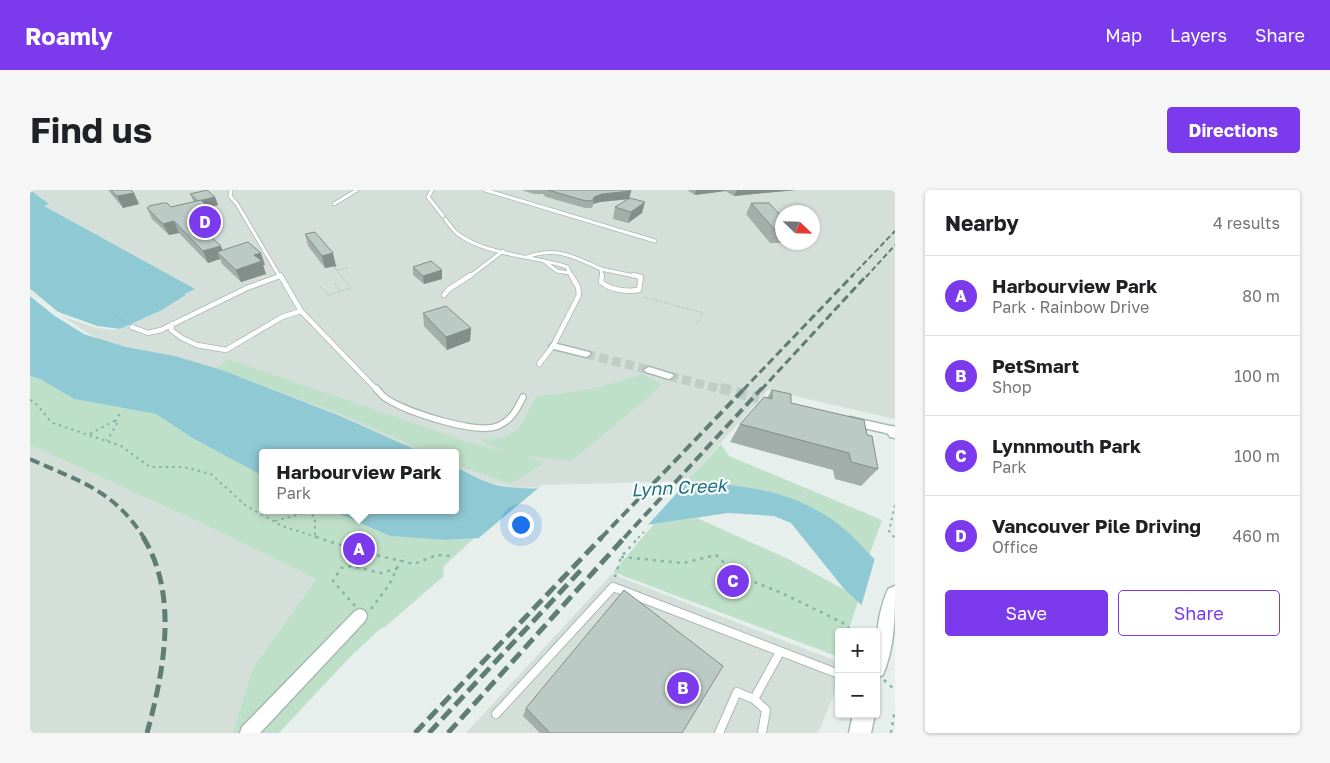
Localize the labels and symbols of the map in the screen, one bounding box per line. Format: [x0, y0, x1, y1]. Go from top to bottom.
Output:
pin: D [189, 203, 221, 241]
north arrow [775, 205, 820, 250]
water label: Lynn Creek [631, 473, 729, 500]
your location [508, 512, 534, 538]
pin: A [343, 530, 375, 568]
pin: C [717, 562, 749, 600]
pin: B [667, 669, 699, 707]

